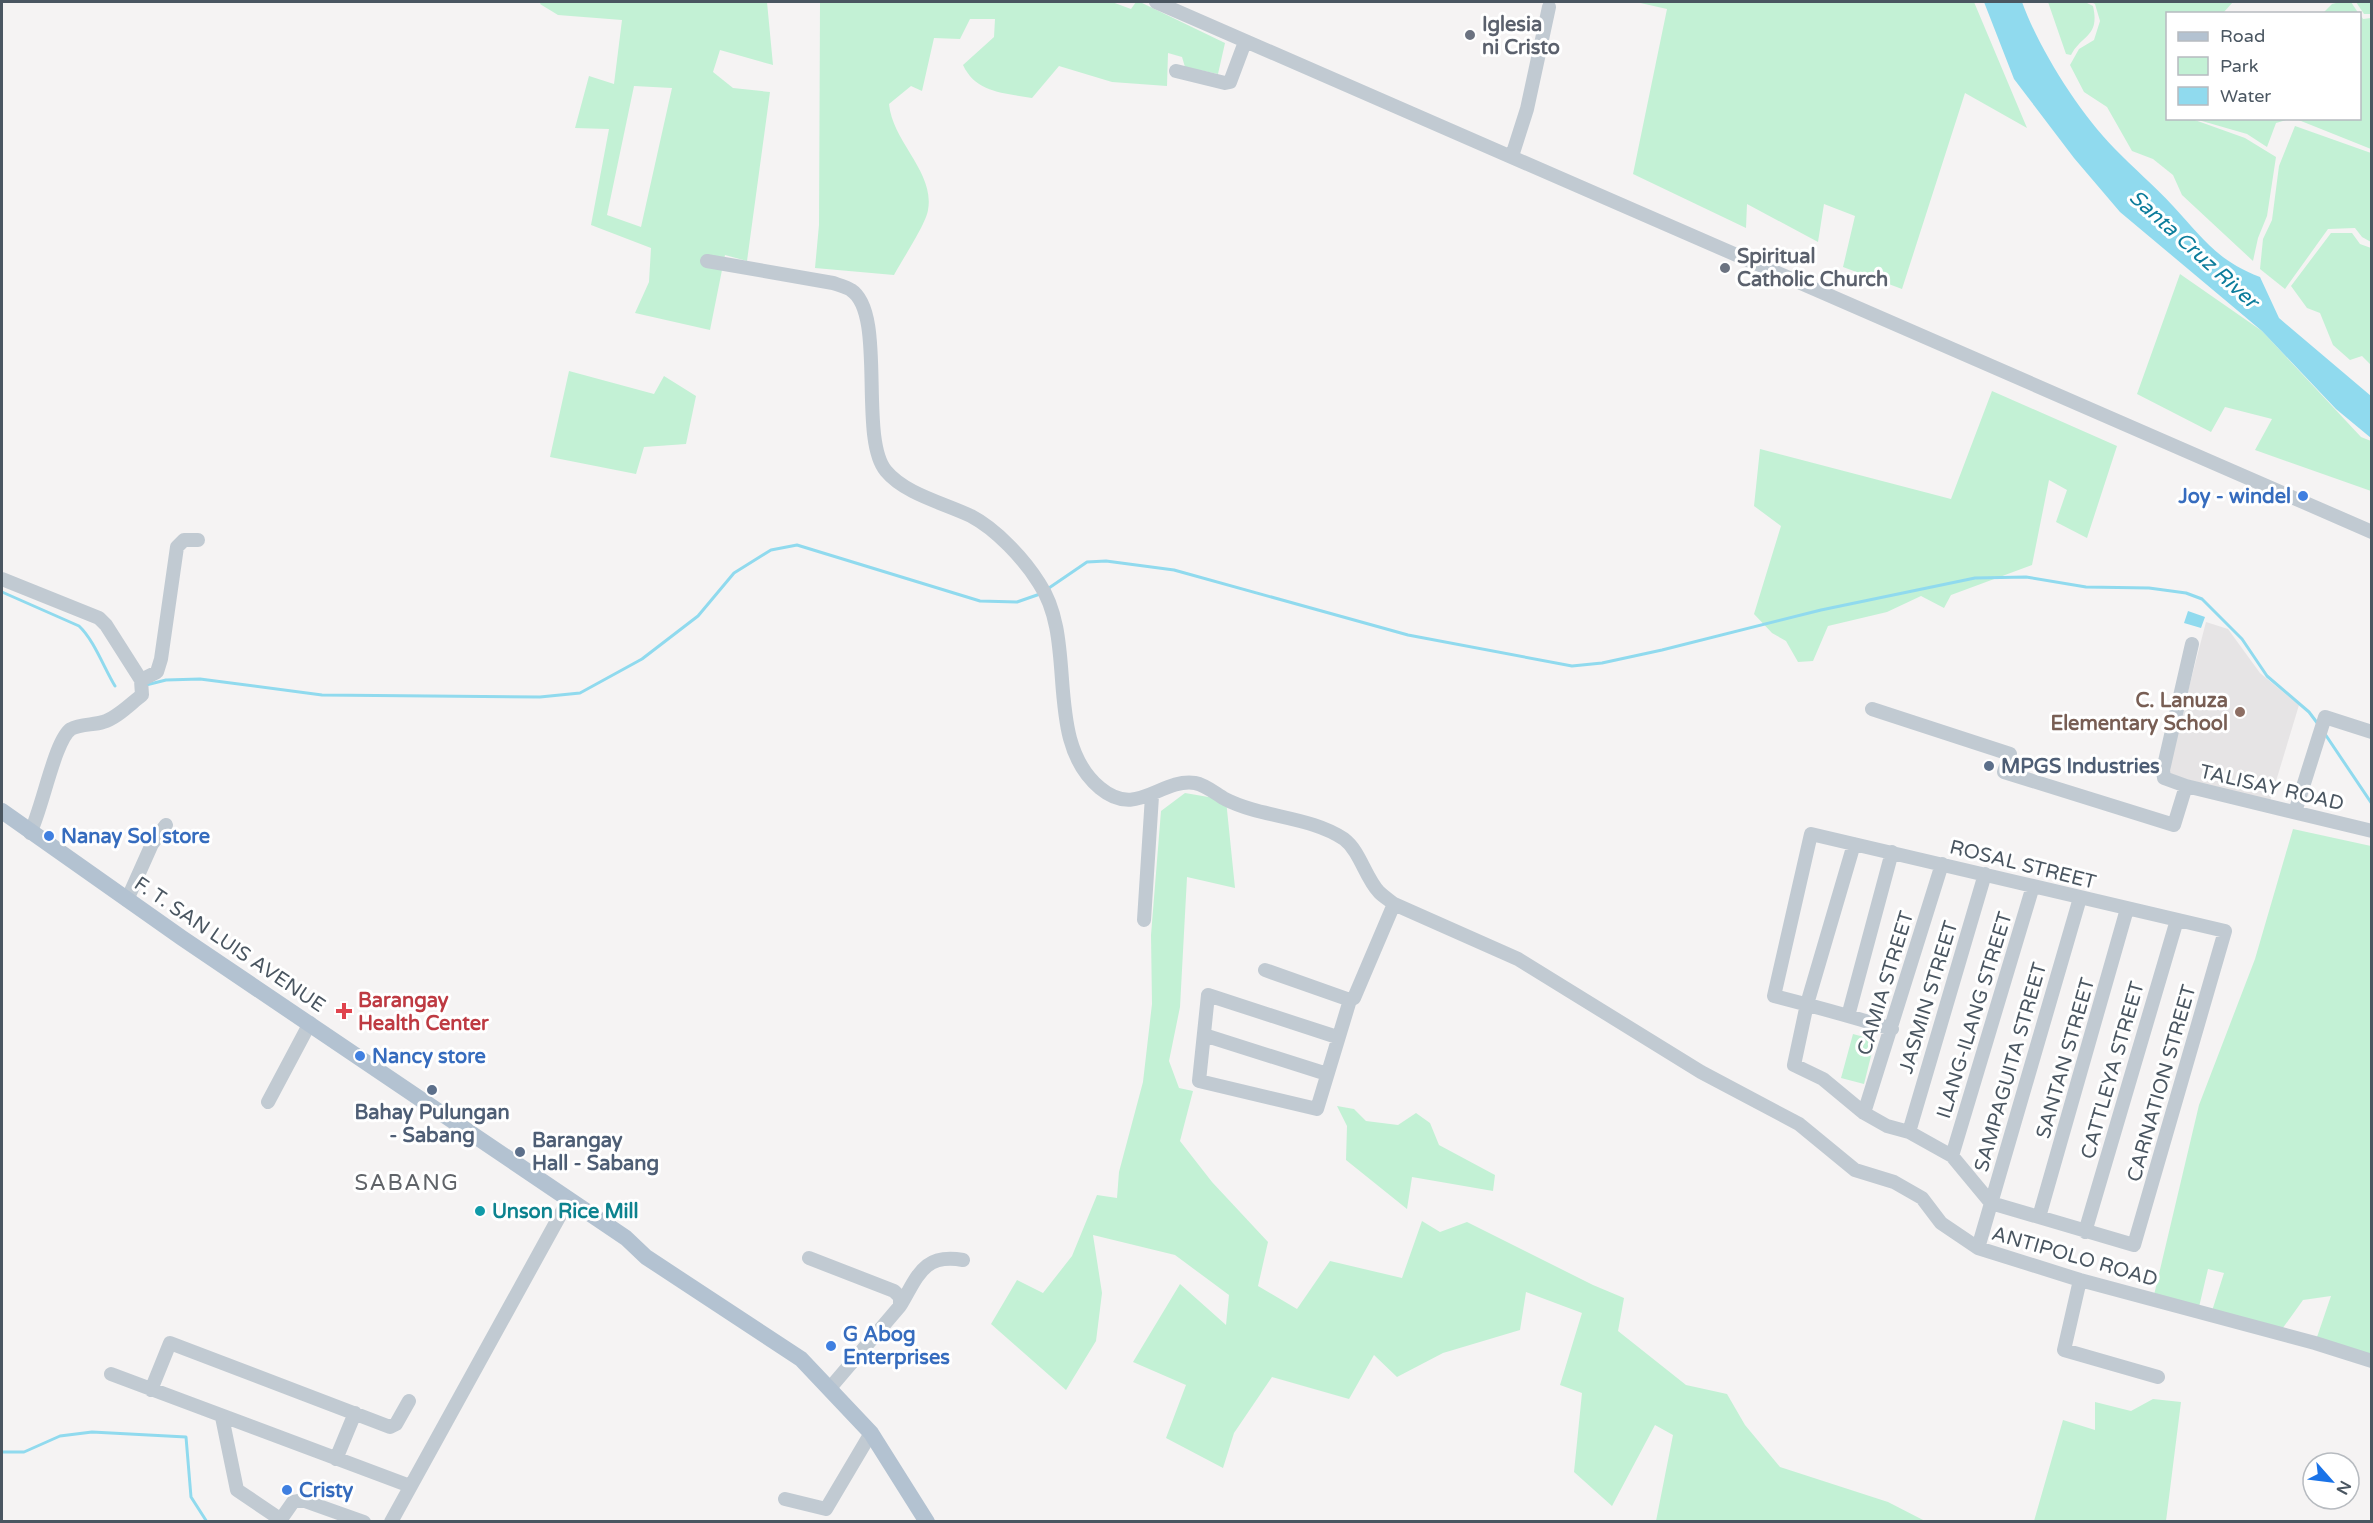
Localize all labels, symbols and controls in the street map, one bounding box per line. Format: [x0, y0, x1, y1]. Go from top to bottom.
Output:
legend [2166, 12, 2361, 120]
place label: Iglesia ni Cristo [1482, 13, 1560, 60]
text: Road [2220, 25, 2265, 47]
marker: Iglesia ni Cristo [1463, 28, 1477, 42]
text: Park [2220, 55, 2259, 77]
text: Water [2220, 85, 2271, 107]
water label: Santa Cruz River [2124, 185, 2265, 316]
place label: Spiritual Catholic Church [1737, 245, 1888, 292]
marker: Spiritual Catholic Church [1718, 261, 1732, 275]
place label: Joy - windel [2177, 485, 2291, 509]
marker: Joy - windel [2296, 489, 2310, 503]
place label: C. Lanuza Elementary School [2050, 689, 2228, 736]
marker: C. Lanuza Elementary School [2233, 705, 2247, 719]
place label: MPGS Industries [2001, 755, 2160, 779]
marker: MPGS Industries [1982, 759, 1996, 773]
street label: TALISAY ROAD [2197, 760, 2346, 816]
place label: Nanay Sol store [61, 825, 210, 849]
marker: Nanay Sol store [42, 829, 56, 843]
street label: ROSAL STREET [1947, 835, 2099, 895]
street label: F. T. SAN LUIS AVENUE [129, 872, 330, 1018]
street label: CAMIA STREET [1853, 908, 1919, 1058]
street label: ILANG-ILANG STREET [1932, 909, 2018, 1122]
street label: JASMIN STREET [1894, 918, 1964, 1077]
street label: SAMPAGUITA STREET [1970, 960, 2052, 1175]
street label: SANTAN STREET [2032, 975, 2100, 1141]
street label: CATTLEYA STREET [2076, 979, 2150, 1162]
street label: CARNATION STREET [2122, 982, 2202, 1185]
place label: Barangay Health Center [358, 989, 489, 1036]
marker: Barangay Health Center [335, 1002, 353, 1020]
place label: Nancy store [372, 1045, 486, 1069]
marker: Nancy store [353, 1049, 367, 1063]
marker: Bahay Pulungan - Sabang [425, 1083, 439, 1097]
place label: Bahay Pulungan - Sabang [354, 1101, 510, 1148]
place label: Barangay Hall - Sabang [532, 1129, 659, 1176]
marker: Barangay Hall - Sabang [513, 1145, 527, 1159]
district label: SABANG [355, 1170, 459, 1196]
place label: Unson Rice Mill [492, 1200, 639, 1224]
marker: Unson Rice Mill [473, 1204, 487, 1218]
street label: ANTIPOLO ROAD [1989, 1222, 2161, 1292]
place label: G Abog Enterprises [843, 1323, 950, 1370]
marker: G Abog Enterprises [824, 1339, 838, 1353]
north arrow [2301, 1451, 2361, 1511]
text: N [2332, 1477, 2355, 1498]
place label: Cristy [299, 1479, 353, 1503]
marker: Cristy [280, 1483, 294, 1497]

